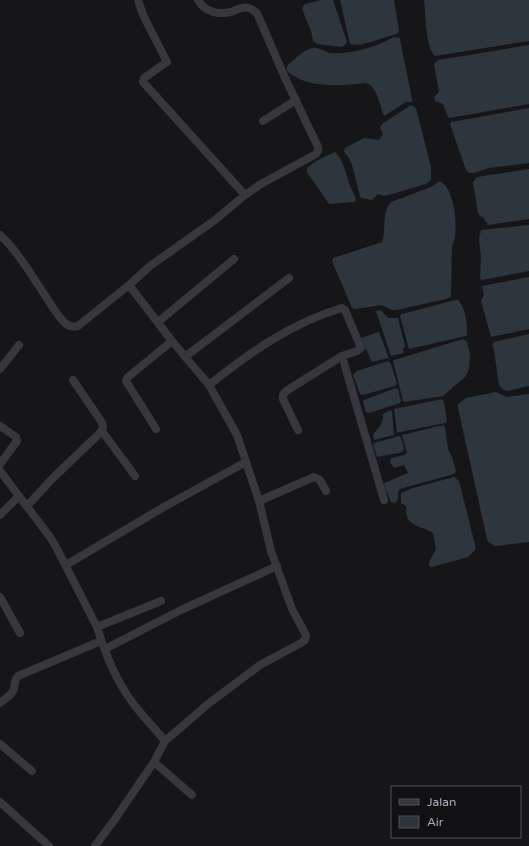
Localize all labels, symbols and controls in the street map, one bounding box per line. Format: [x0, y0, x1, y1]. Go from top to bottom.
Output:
legend [391, 786, 521, 838]
text: Jalan [427, 795, 456, 809]
text: Air [427, 815, 444, 829]

